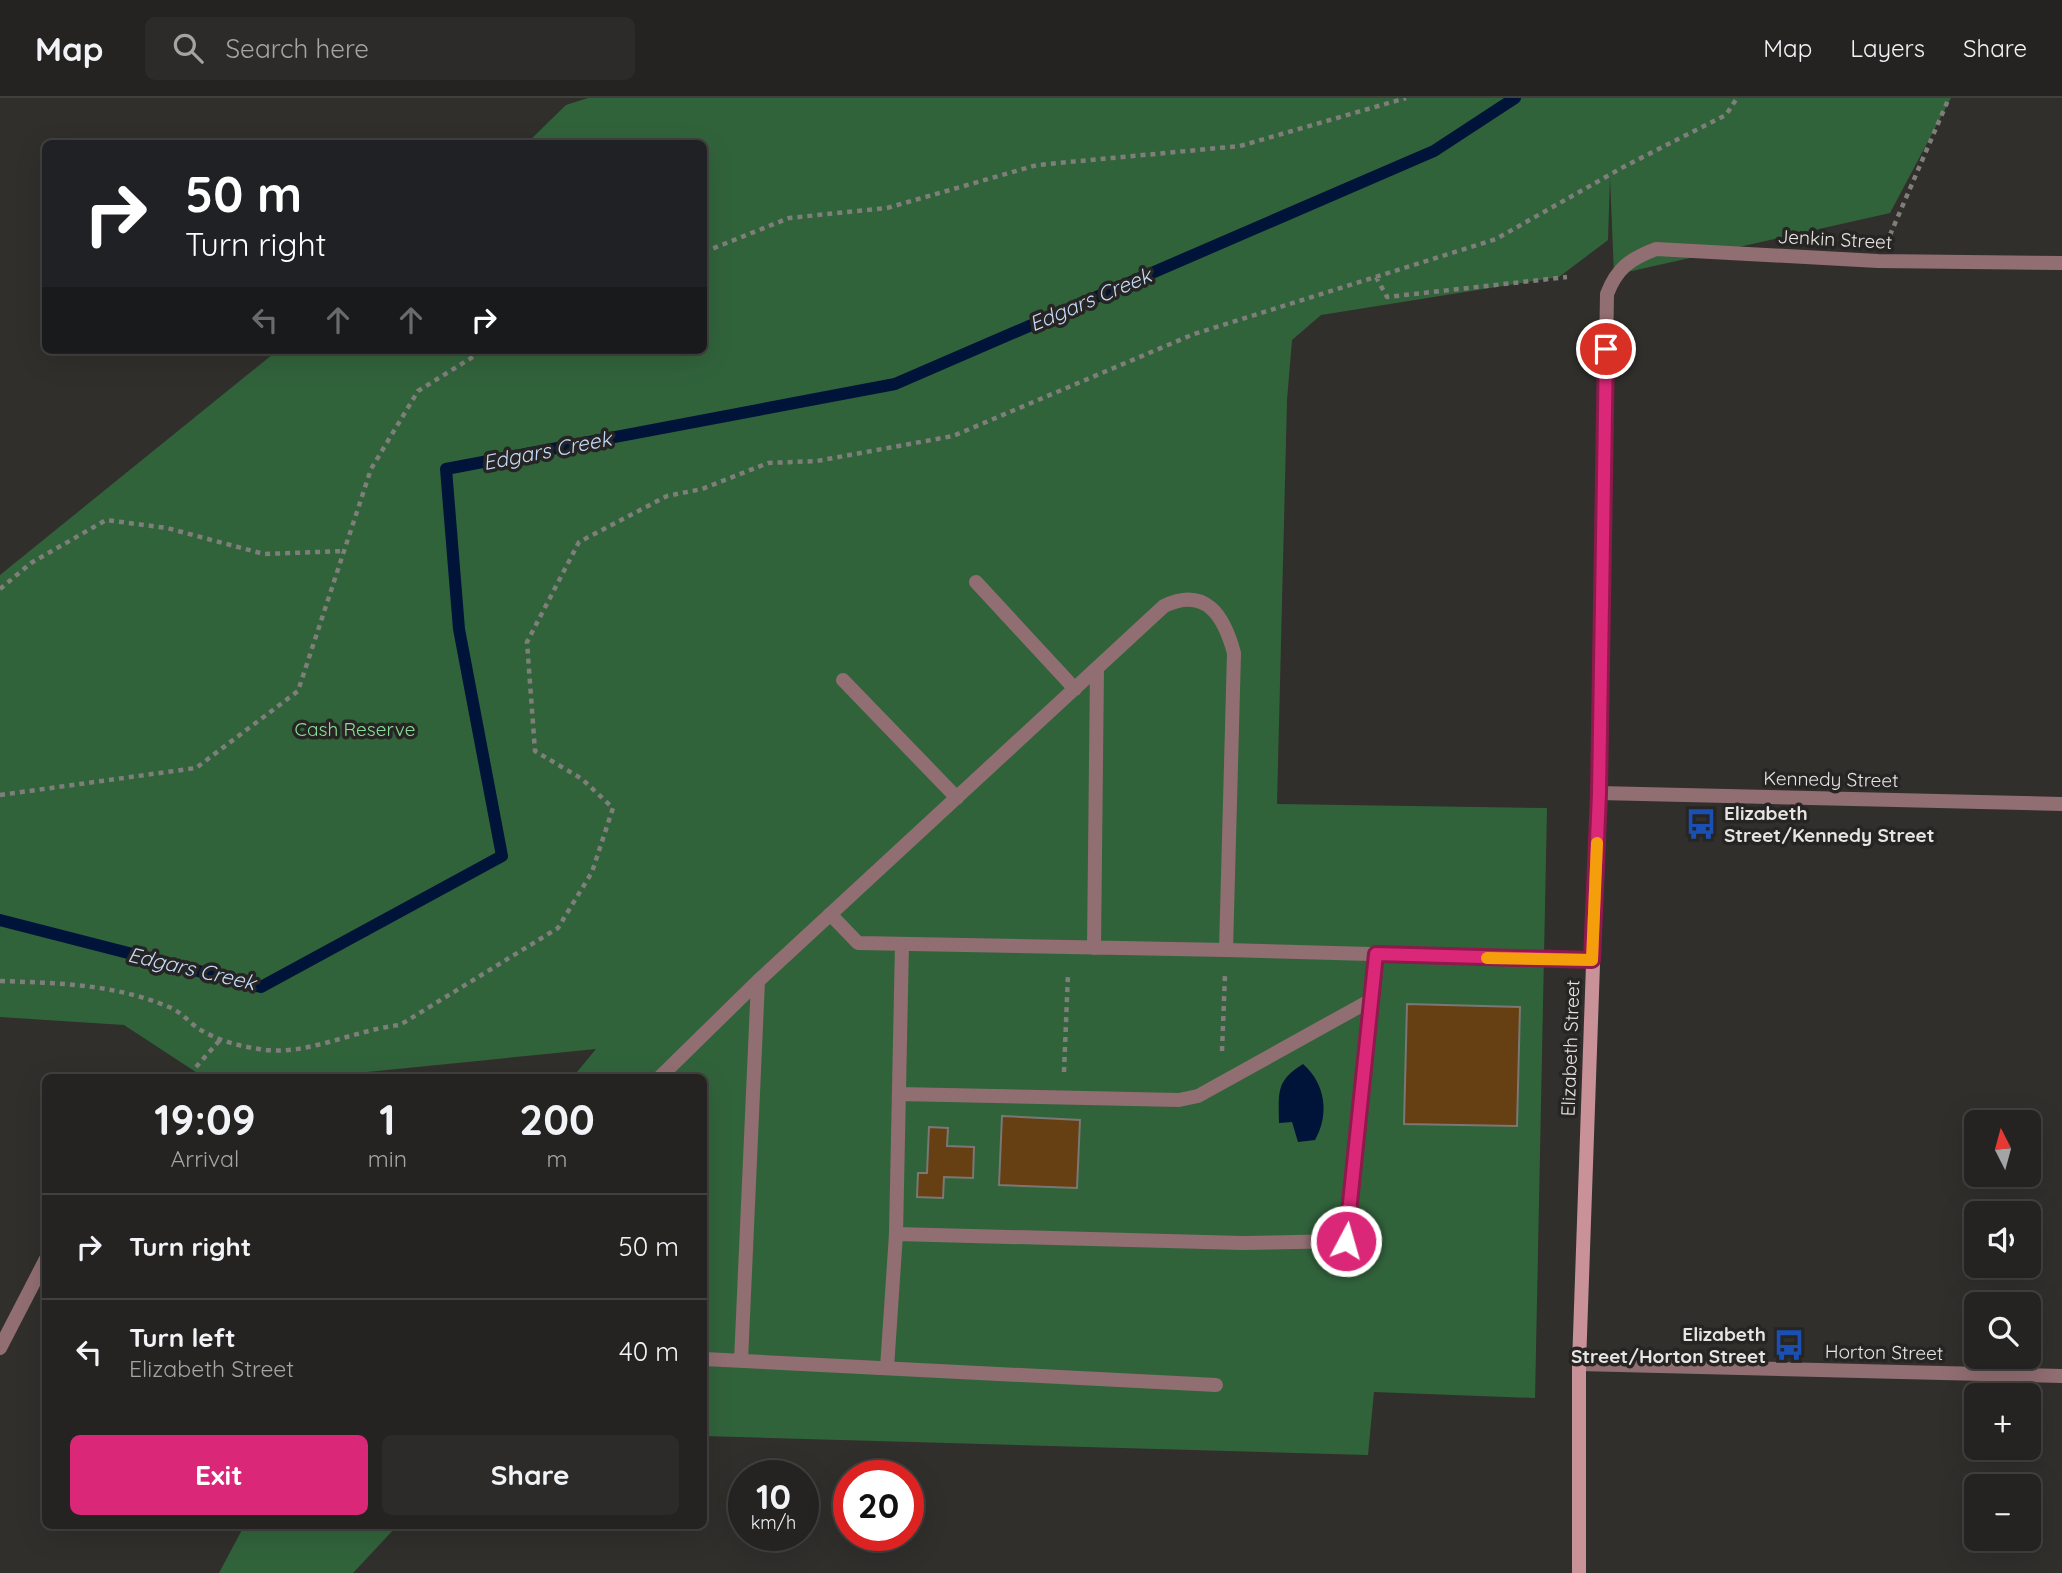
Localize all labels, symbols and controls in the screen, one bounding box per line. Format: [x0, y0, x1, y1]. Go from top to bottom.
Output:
search box [145, 17, 635, 80]
text: Map [35, 28, 103, 69]
icon: search [169, 29, 207, 67]
text: Search here [225, 32, 369, 65]
text: Map [1763, 33, 1812, 63]
text: Layers [1850, 33, 1925, 63]
text: Share [1963, 33, 2027, 63]
text: 50 m [185, 163, 302, 224]
icon: right [70, 168, 161, 259]
text: Turn right [185, 224, 326, 264]
street label: Jenkin Street [1777, 224, 1893, 254]
water label: Edgars Creek [1025, 261, 1157, 336]
icon: left [246, 301, 284, 339]
icon: ahead [319, 301, 357, 339]
icon: ahead [392, 301, 430, 339]
icon: right [465, 301, 503, 339]
pin [1576, 319, 1636, 379]
icon: arrive [1587, 330, 1625, 368]
water label: Edgars Creek [481, 424, 615, 475]
park label: Cash Reserve [295, 717, 415, 741]
street label: Kennedy Street [1763, 766, 1899, 792]
place label: Elizabeth Street/Kennedy Street [1724, 801, 1935, 847]
bus stop icon: Elizabeth Street/Kennedy Street [1684, 807, 1718, 841]
water label: Edgars Creek [126, 941, 260, 996]
street label: Elizabeth Street [1556, 979, 1584, 1117]
text: 19:09 [154, 1093, 256, 1146]
text: 1 [379, 1093, 396, 1146]
text: 200 [519, 1093, 595, 1146]
north arrow [1964, 1110, 2040, 1186]
map controls [1964, 1110, 2041, 1551]
text: Arrival [170, 1144, 239, 1173]
text: min [368, 1144, 407, 1173]
text: m [547, 1144, 568, 1173]
button: sound [1964, 1201, 2041, 1278]
position arrow [1309, 1204, 1383, 1278]
icon: right [70, 1228, 108, 1266]
text: Turn right [129, 1230, 251, 1263]
text: 50 m [619, 1230, 679, 1263]
button: search [1964, 1292, 2041, 1369]
text: Turn left [129, 1321, 236, 1354]
place label: Elizabeth Street/Horton Street [1571, 1322, 1766, 1368]
bus stop icon: Elizabeth Street/Horton Street [1772, 1328, 1806, 1362]
icon: left [70, 1333, 108, 1371]
text: 40 m [619, 1335, 679, 1368]
street label: Horton Street [1825, 1339, 1943, 1365]
text: Elizabeth Street [129, 1354, 294, 1383]
button: + [1964, 1383, 2041, 1460]
button: Exit [70, 1435, 368, 1515]
button: Share [382, 1435, 679, 1515]
speed limit sign: 20 [833, 1460, 924, 1551]
text: 10 [756, 1474, 791, 1518]
button: − [1964, 1474, 2041, 1551]
text: km/h [751, 1511, 796, 1534]

